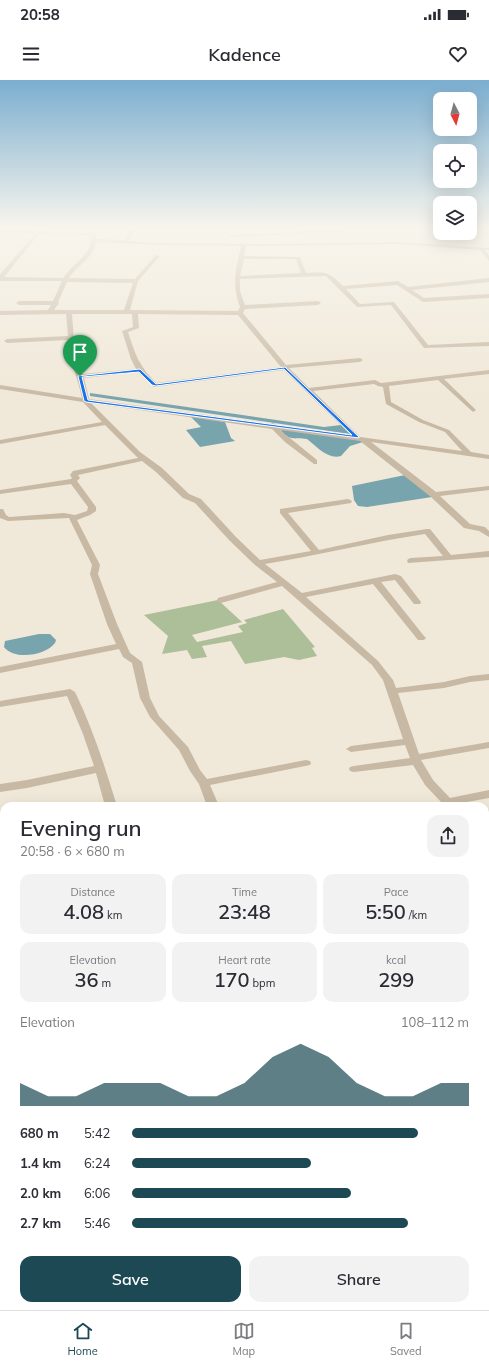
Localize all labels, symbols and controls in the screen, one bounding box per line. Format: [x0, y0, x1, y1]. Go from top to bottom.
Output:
text: 20:58 [20, 5, 60, 24]
icon: menu [20, 43, 42, 65]
text: Kadence [208, 43, 281, 66]
icon: heart [447, 43, 469, 65]
north arrow [433, 92, 477, 136]
map controls [433, 92, 477, 240]
button: locate [433, 144, 477, 188]
button: layers [433, 196, 477, 240]
pin [63, 335, 97, 376]
icon: arrive [69, 341, 91, 363]
text: Evening run [20, 814, 142, 842]
button: share [427, 815, 469, 857]
text: 20:58 · 6 × 680 m [20, 843, 125, 859]
text: Distance [71, 885, 115, 899]
text: Time [232, 885, 257, 899]
text: Pace [384, 885, 409, 899]
text: 4.08 [63, 899, 104, 924]
text: 23:48 [218, 899, 271, 924]
text: 5:50 [365, 899, 406, 924]
text: km [104, 908, 122, 922]
text: /km [406, 908, 427, 922]
text: Elevation [70, 953, 116, 967]
text: Heart rate [218, 953, 271, 967]
text: kcal [386, 953, 406, 967]
text: 36 [75, 967, 99, 992]
text: 170 [214, 967, 250, 992]
text: 299 [378, 967, 414, 992]
text: m [99, 976, 111, 990]
text: bpm [250, 976, 275, 990]
text: Elevation [20, 1014, 75, 1030]
text: 108–112 m [401, 1014, 469, 1030]
text: 680 m [20, 1125, 59, 1141]
text: 5:42 [84, 1125, 110, 1141]
text: 1.4 km [20, 1155, 61, 1171]
text: 6:24 [84, 1155, 110, 1171]
text: 2.0 km [20, 1185, 61, 1201]
text: 6:06 [84, 1185, 110, 1201]
text: 2.7 km [20, 1215, 61, 1231]
text: 5:46 [84, 1215, 110, 1231]
button: Save [20, 1256, 241, 1302]
button: Share [249, 1256, 469, 1302]
tab: Home [67, 1320, 98, 1358]
tab: Map [232, 1320, 255, 1358]
tab: Saved [390, 1320, 422, 1358]

